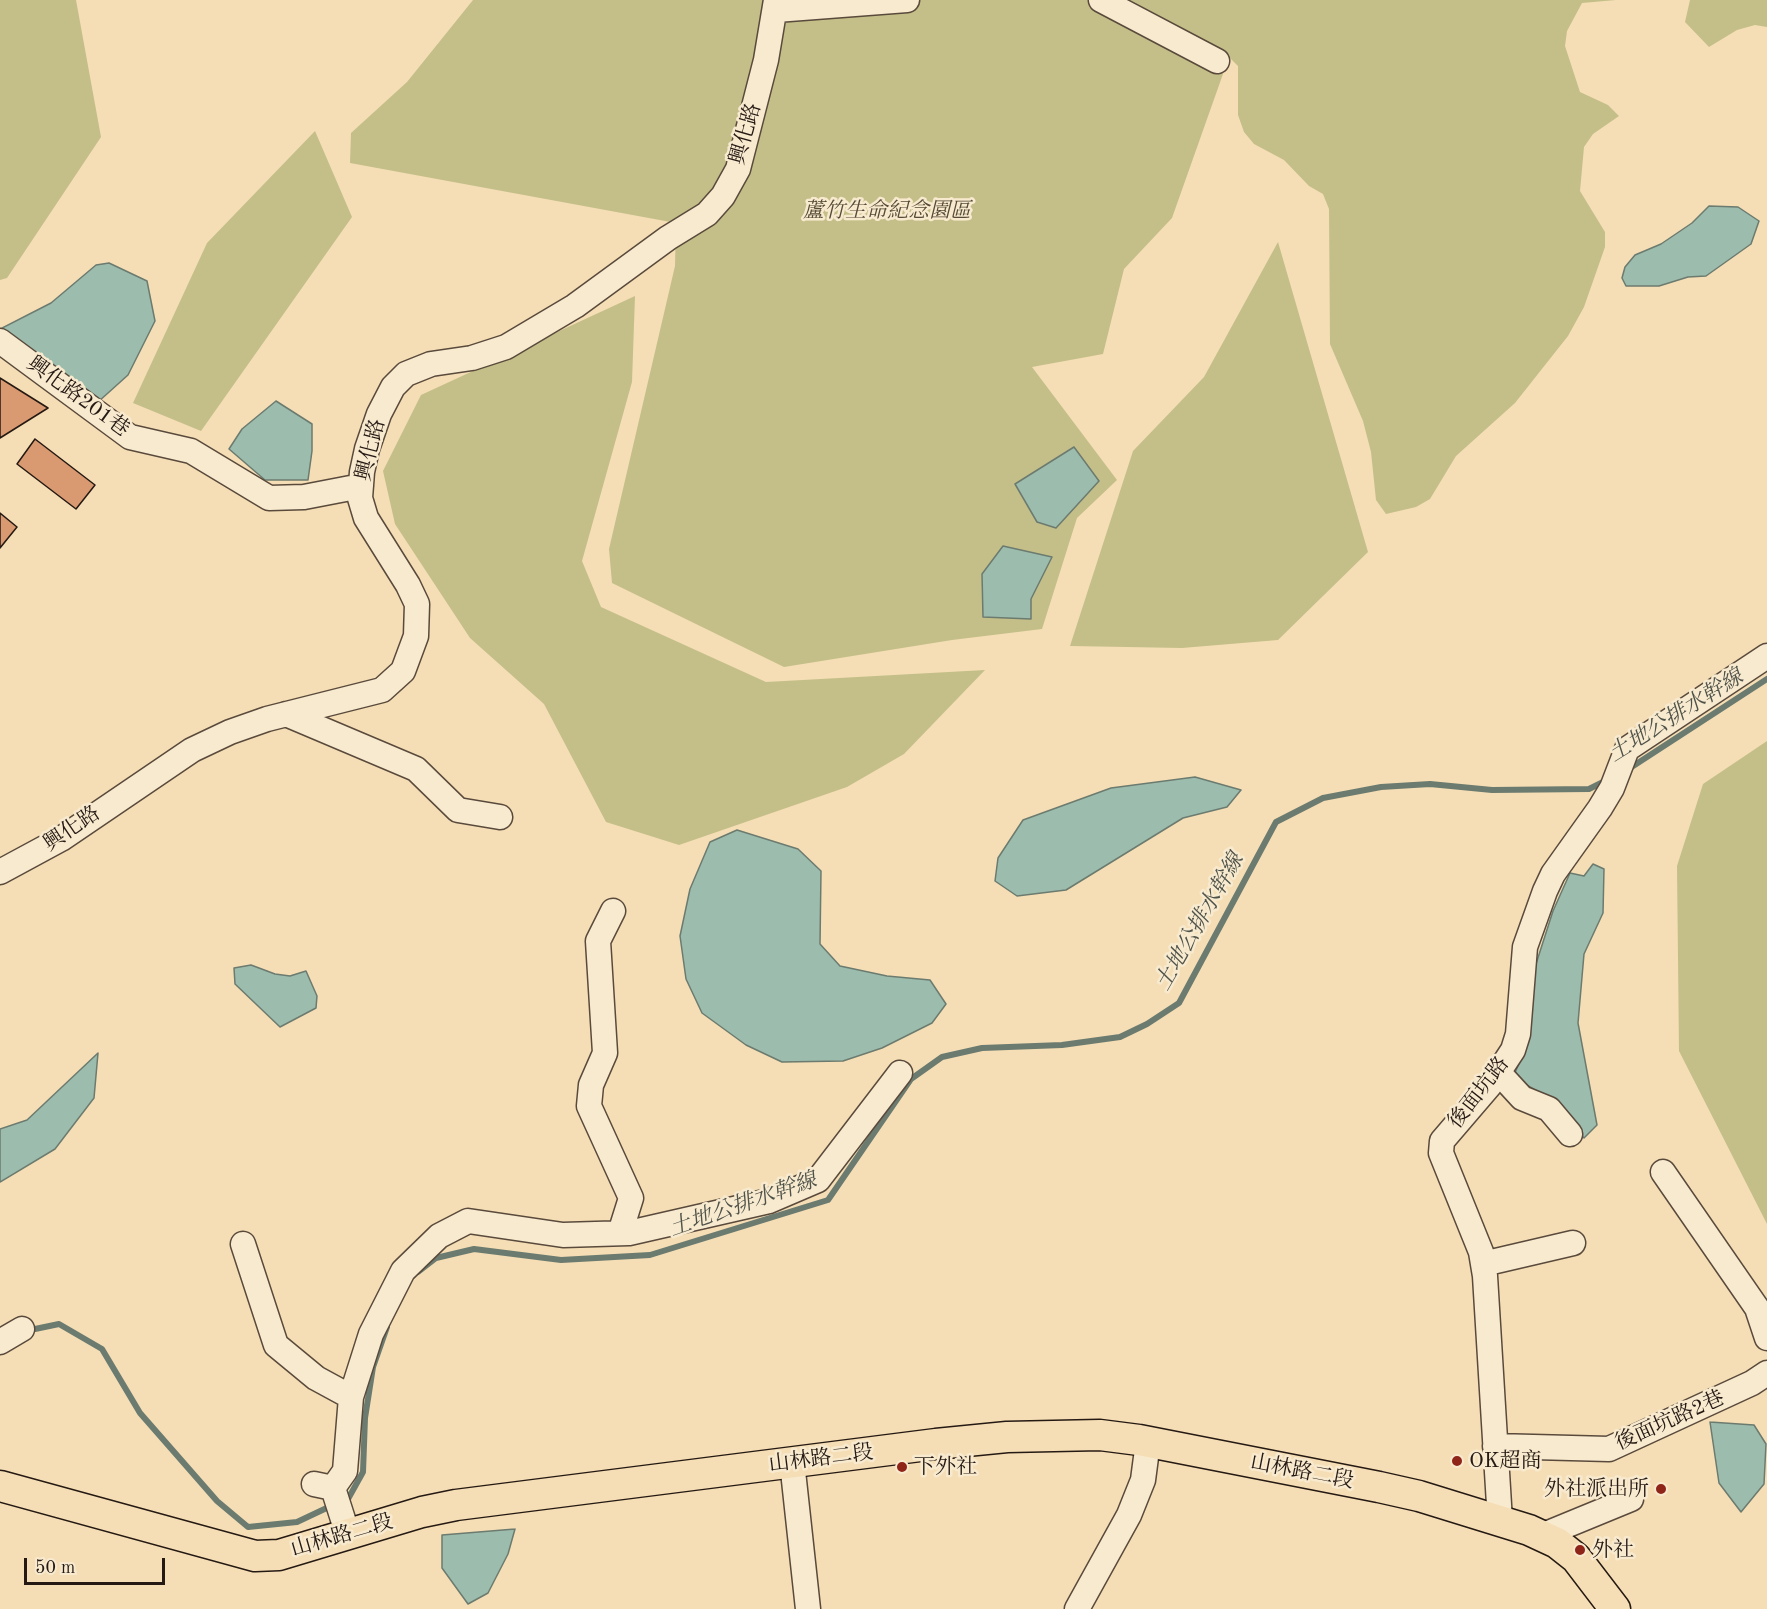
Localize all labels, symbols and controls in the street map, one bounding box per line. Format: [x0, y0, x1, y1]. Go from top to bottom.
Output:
street label: 興化路 [725, 100, 767, 168]
park label: 蘆竹生命紀念園區 [803, 198, 971, 224]
street label: 興化路201巷 [22, 351, 134, 443]
street label: 興化路 [351, 416, 391, 484]
water label: 土地公排水幹線 [1604, 664, 1748, 768]
street label: 興化路 [39, 801, 105, 857]
water label: 土地公排水幹線 [1150, 849, 1250, 995]
street label: 後面坑路 [1443, 1052, 1515, 1134]
water label: 土地公排水幹線 [666, 1167, 820, 1243]
street label: 後面坑路2巷 [1611, 1386, 1729, 1456]
street label: 山林路二段 [767, 1440, 875, 1478]
place label: OK超商 [1469, 1448, 1542, 1474]
street label: 山林路二段 [1248, 1450, 1356, 1494]
place label: 下外社 [914, 1454, 977, 1480]
marker: OK超商 [1450, 1454, 1464, 1468]
marker: 下外社 [895, 1460, 909, 1474]
place label: 外社派出所 [1544, 1476, 1649, 1502]
marker: 外社派出所 [1654, 1482, 1668, 1496]
street label: 山林路二段 [288, 1509, 396, 1563]
place label: 外社 [1592, 1537, 1634, 1563]
marker: 外社 [1573, 1543, 1587, 1557]
scale bar [27, 1546, 168, 1584]
text: 50 m [35, 1559, 75, 1577]

